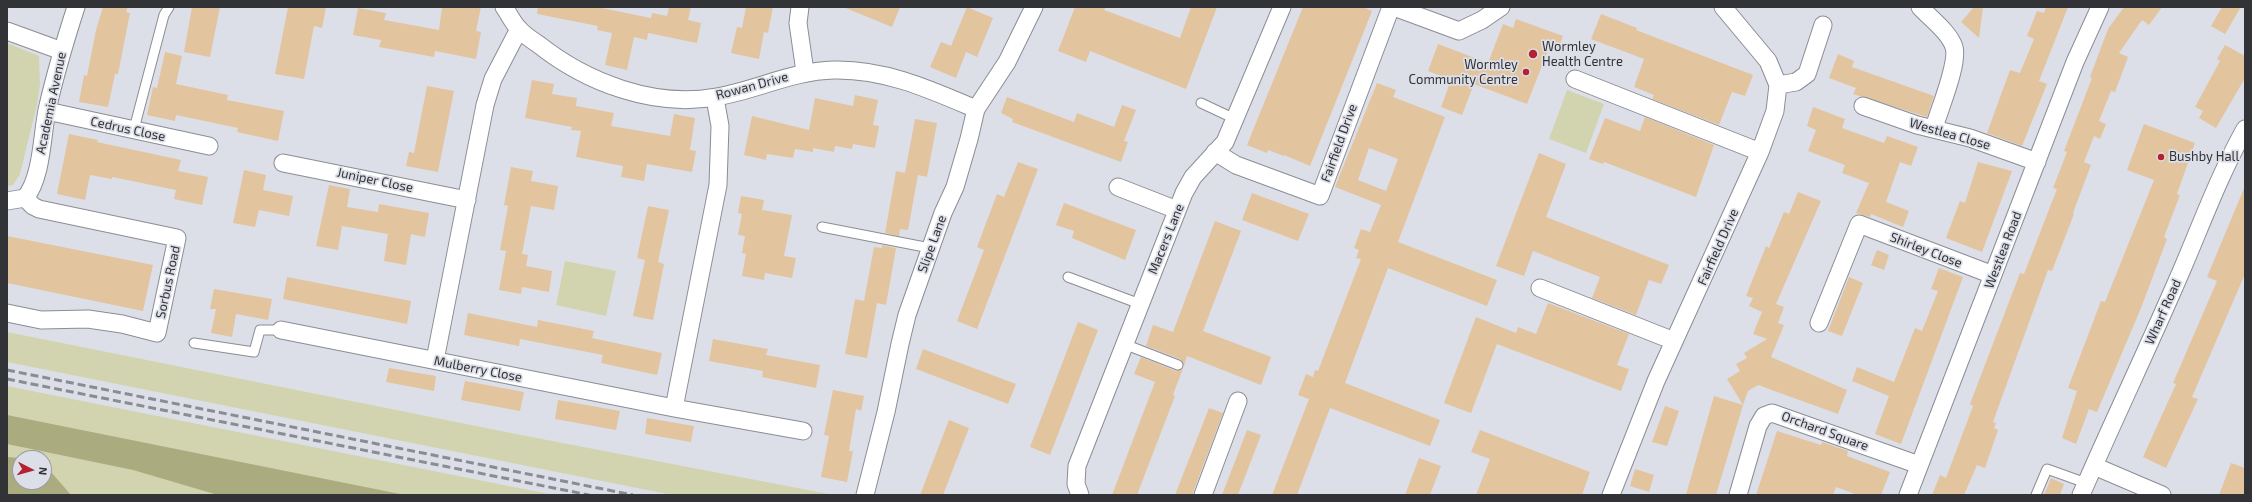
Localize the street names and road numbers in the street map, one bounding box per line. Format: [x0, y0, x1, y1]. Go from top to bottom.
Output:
street label: Academia Avenue [33, 50, 69, 156]
street label: Rowan Drive [714, 69, 790, 103]
street label: Fairfield Drive [1318, 102, 1360, 184]
street label: Cedrus Close [89, 113, 167, 145]
street label: Westlea Close [1908, 115, 1992, 153]
street label: Juniper Close [335, 164, 415, 196]
street label: Macers Lane [1145, 201, 1187, 277]
street label: Fairfield Drive [1694, 206, 1742, 288]
street label: Westlea Road [1981, 209, 2025, 291]
street label: Slipe Lane [914, 213, 950, 275]
street label: Shirley Close [1888, 229, 1964, 271]
street label: Sorbus Road [153, 244, 183, 320]
street label: Wharf Road [2142, 277, 2184, 347]
street label: Mulberry Close [433, 353, 523, 385]
street label: Orchard Square [1779, 408, 1871, 454]

